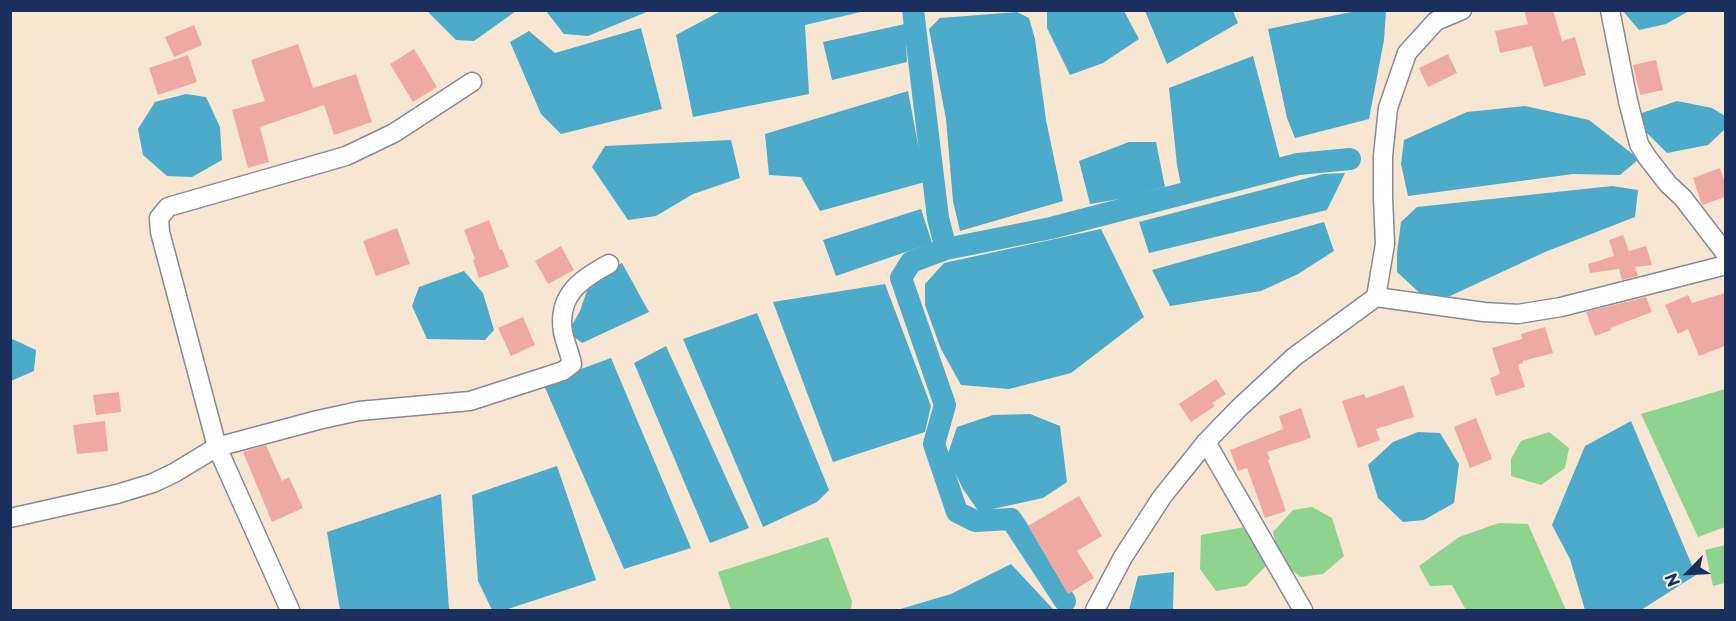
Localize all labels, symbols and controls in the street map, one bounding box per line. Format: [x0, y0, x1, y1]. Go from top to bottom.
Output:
north arrow [1658, 543, 1718, 603]
text: N [1658, 570, 1685, 591]

